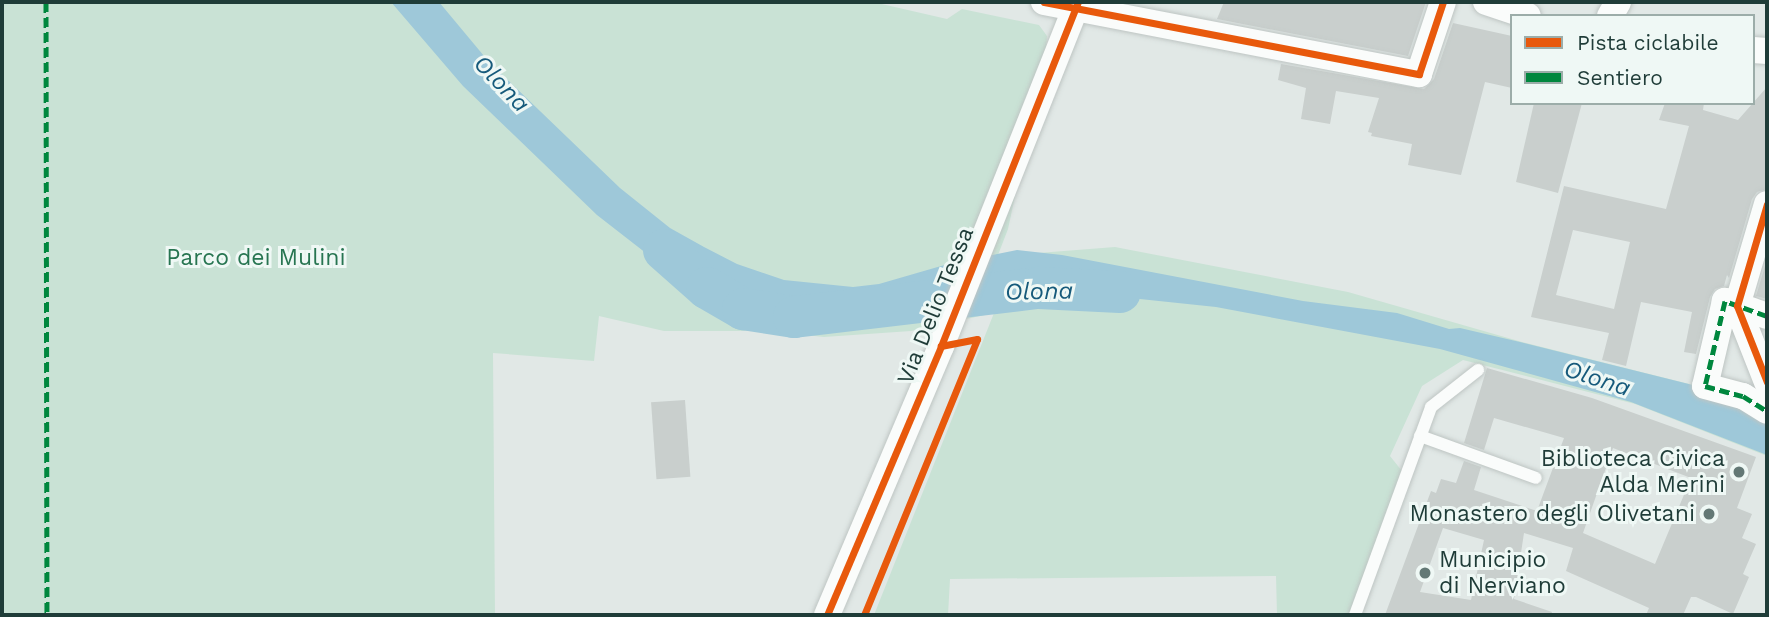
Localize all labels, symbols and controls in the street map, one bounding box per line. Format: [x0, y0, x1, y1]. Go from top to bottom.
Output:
legend [1510, 14, 1755, 105]
text: Pista ciclabile [1577, 30, 1719, 55]
water label: Olona [467, 49, 535, 119]
text: Sentiero [1577, 65, 1663, 90]
street label: Via Delio Tessa [892, 223, 980, 389]
park label: Parco dei Mulini [166, 244, 346, 272]
water label: Olona [1005, 277, 1073, 307]
water label: Olona [1560, 355, 1634, 403]
place label: Biblioteca Civica Alda Merini [1540, 445, 1725, 499]
marker: Biblioteca Civica Alda Merini [1731, 464, 1747, 480]
place label: Monastero degli Olivetani [1410, 500, 1695, 528]
marker: Monastero degli Olivetani [1701, 506, 1717, 522]
place label: Municipio di Nerviano [1439, 546, 1566, 600]
marker: Municipio di Nerviano [1417, 565, 1433, 581]

